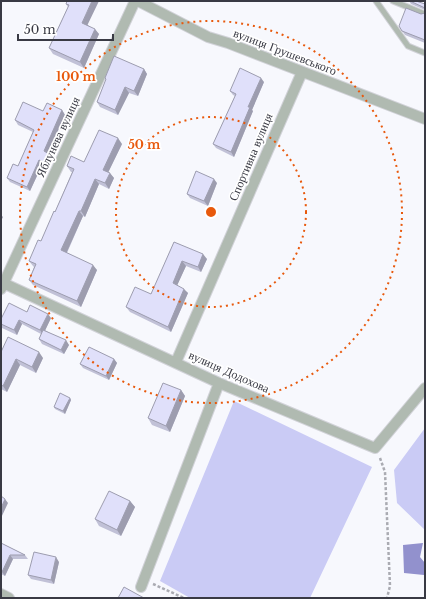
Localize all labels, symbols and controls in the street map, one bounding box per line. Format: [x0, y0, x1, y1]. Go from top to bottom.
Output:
scale bar [18, 16, 113, 42]
text: 50 m [24, 22, 56, 37]
street label: вулиця Грушевського [231, 25, 339, 78]
text: 100 m [56, 69, 97, 84]
street label: Яблунева вулиця [32, 94, 83, 179]
street label: Спортивна вулиця [225, 110, 276, 203]
text: 50 m [128, 137, 161, 152]
centre of rings [204, 205, 218, 219]
street label: вулиця Додохова [187, 347, 272, 396]

